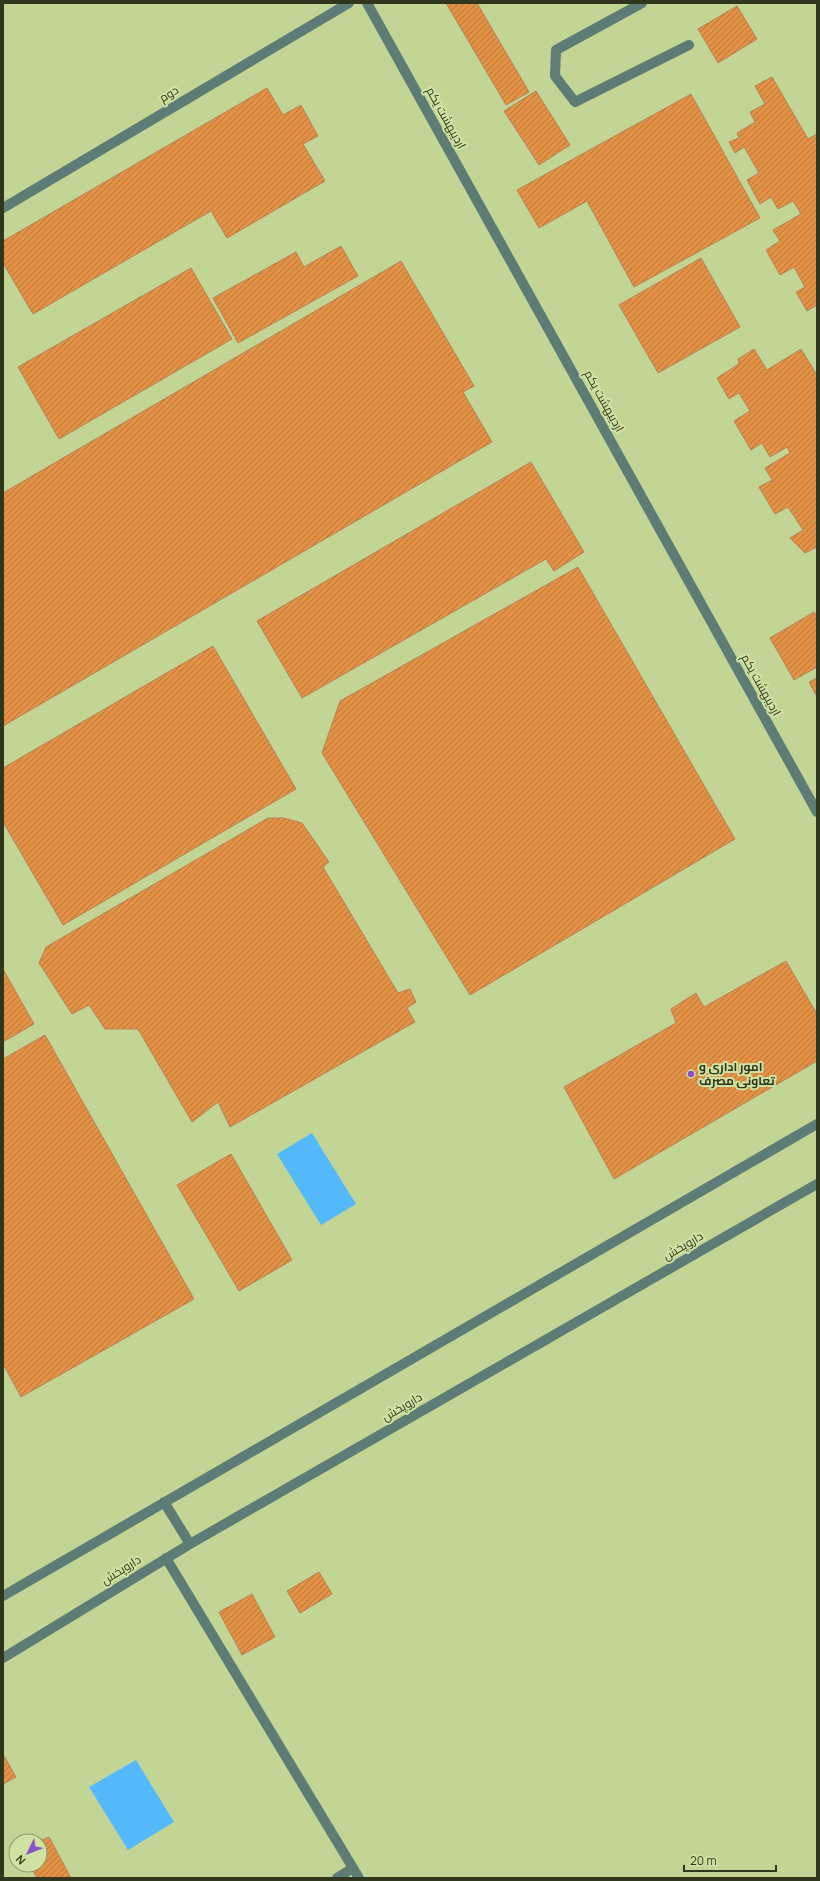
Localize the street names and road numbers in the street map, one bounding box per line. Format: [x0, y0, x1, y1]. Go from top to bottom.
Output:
street label: دوم [156, 81, 182, 106]
street label: اردیبهشت یکم [422, 84, 470, 152]
street label: اردیبهشت یکم [580, 367, 628, 435]
street label: اردیبهشت یکم [737, 651, 785, 719]
street label: داروپخش [659, 1227, 707, 1265]
street label: داروپخش [378, 1388, 426, 1426]
street label: داروپخش [98, 1551, 145, 1589]

